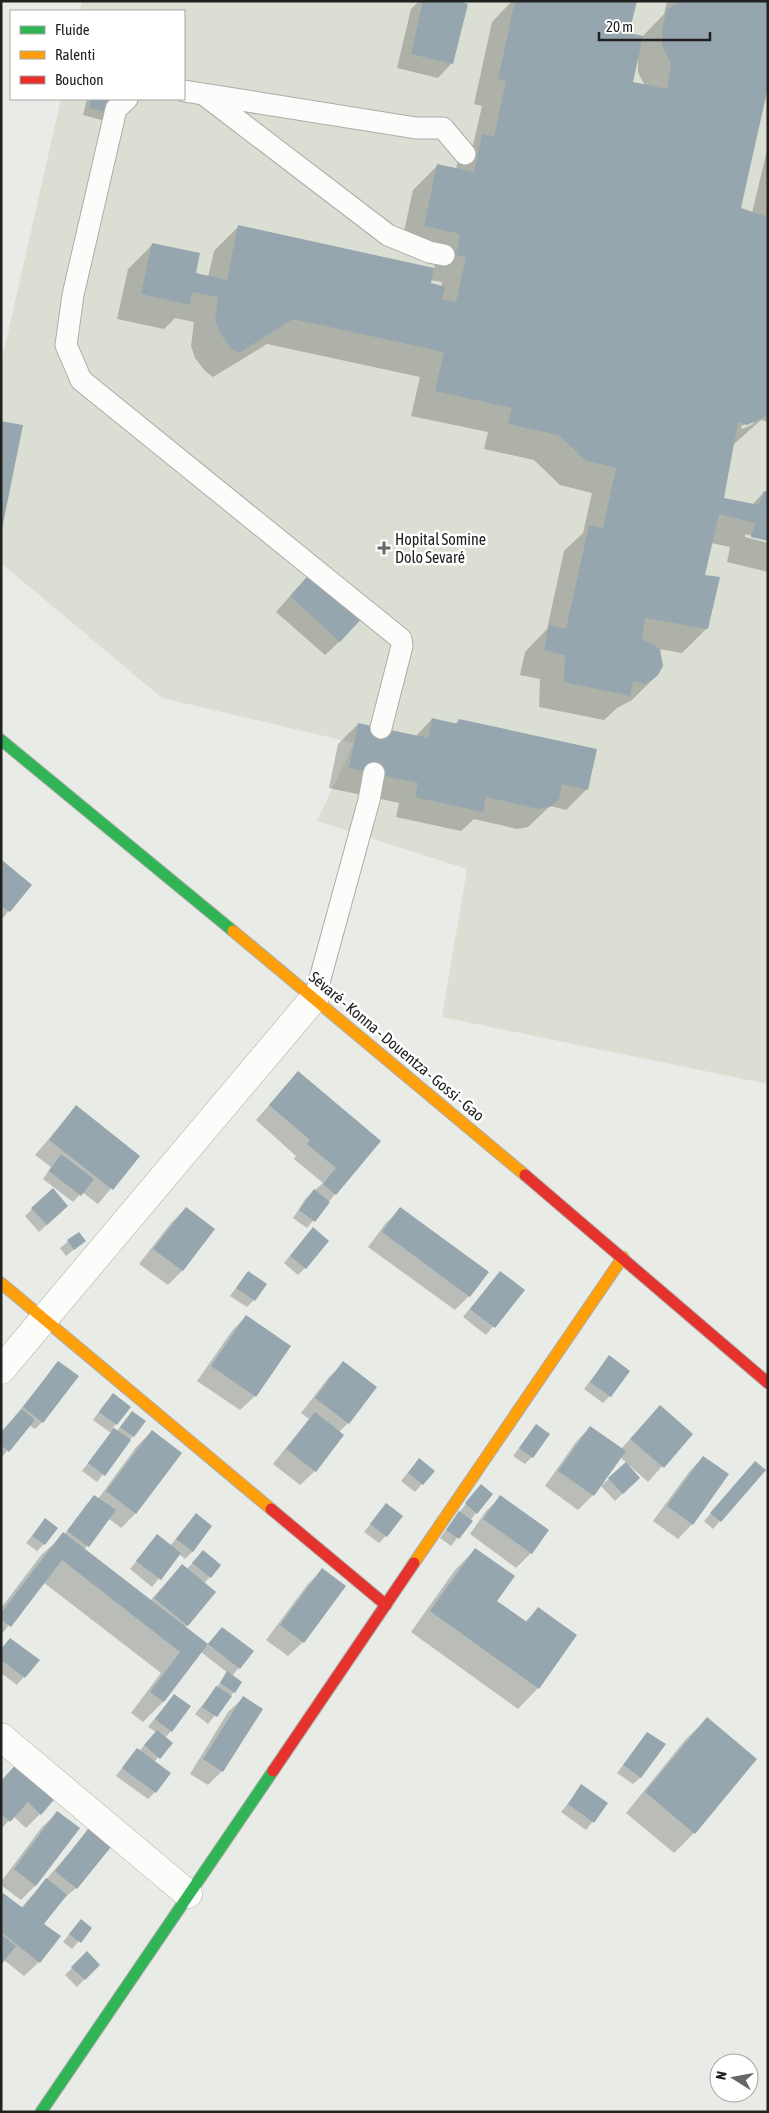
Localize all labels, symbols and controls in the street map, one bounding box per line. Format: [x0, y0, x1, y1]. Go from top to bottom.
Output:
legend [10, 10, 185, 100]
scale bar [599, 10, 710, 42]
text: 20 m [606, 18, 633, 35]
text: Fluide [55, 21, 90, 38]
text: Ralenti [55, 46, 95, 63]
text: Bouchon [55, 71, 104, 88]
place label: Hopital Somine Dolo Sevaré [395, 530, 486, 566]
marker: Hopital Somine Dolo Sevaré [377, 541, 391, 555]
street label: Sévaré - Konna - Douentza - Gossi - Gao [306, 968, 488, 1124]
north arrow [709, 2053, 759, 2103]
text: N [713, 2070, 730, 2081]

